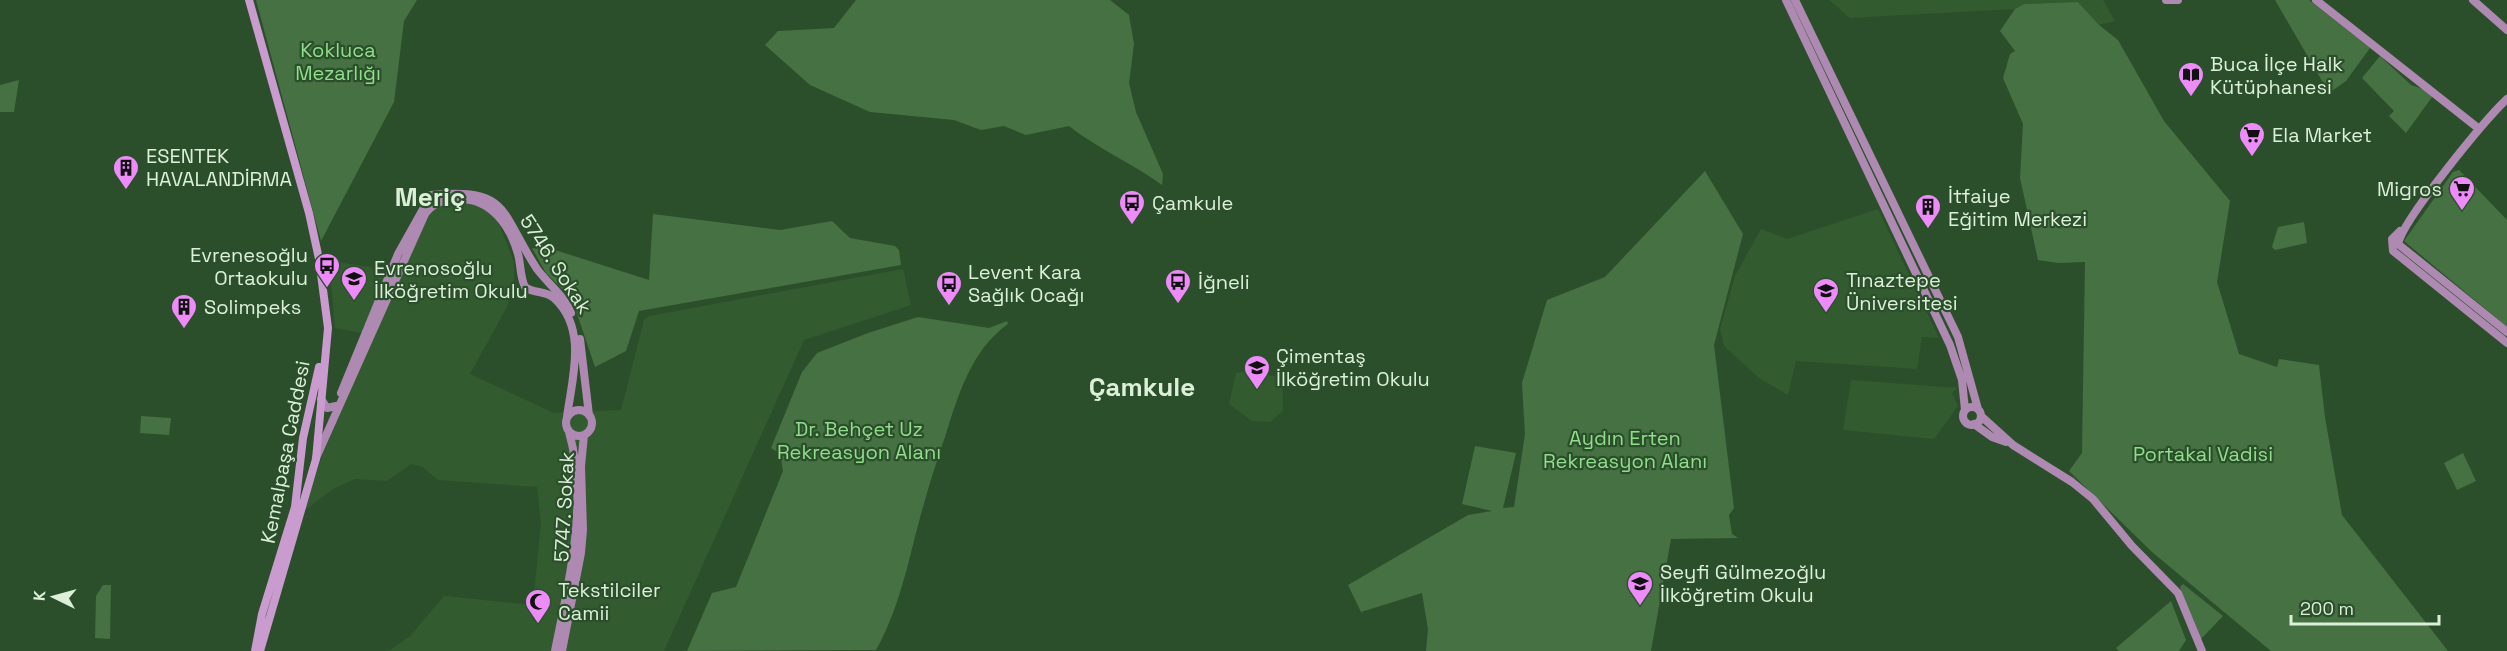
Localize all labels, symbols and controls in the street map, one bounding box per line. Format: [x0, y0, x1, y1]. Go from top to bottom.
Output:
park label: Kokluca Mezarlığı [295, 37, 381, 86]
place label: Buca İlçe Halk Kütüphanesi [2210, 51, 2343, 100]
library icon: Buca İlçe Halk Kütüphanesi [2176, 60, 2206, 98]
supermarket icon: Ela Market [2237, 120, 2267, 158]
place label: Ela Market [2272, 122, 2372, 148]
place label: ESENTEK HAVALANDİRMA [146, 143, 292, 192]
building icon: ESENTEK HAVALANDİRMA [111, 153, 141, 191]
supermarket icon: Migros [2447, 174, 2477, 212]
place label: Migros [2377, 176, 2442, 202]
district label: Meriç [395, 180, 465, 214]
place label: İtfaiye Eğitim Merkezi [1948, 183, 2087, 232]
bus stop icon: Çamkule [1117, 188, 1147, 226]
place label: Çamkule [1152, 190, 1233, 216]
building icon: İtfaiye Eğitim Merkezi [1913, 192, 1943, 230]
street label: 5746. Sokak [514, 209, 598, 319]
place label: Evrenesoğlu Ortaokulu [190, 242, 308, 291]
bus stop icon: Evrenesoğlu Ortaokulu [312, 251, 342, 289]
place label: Evrenosoğlu İlköğretim Okulu [374, 255, 528, 304]
place label: Levent Kara Sağlık Ocağı [968, 259, 1084, 308]
school or university icon: Evrenosoğlu İlköğretim Okulu [339, 264, 369, 302]
bus stop icon: İğneli [1163, 267, 1193, 305]
place label: Tınaztepe Üniversitesi [1846, 267, 1958, 316]
bus stop icon: Levent Kara Sağlık Ocağı [934, 269, 964, 307]
place label: İğneli [1198, 269, 1250, 295]
school or university icon: Tınaztepe Üniversitesi [1811, 276, 1841, 314]
building icon: Solimpeks [169, 292, 199, 330]
place label: Solimpeks [204, 294, 301, 320]
place label: Çimentaş İlköğretim Okulu [1276, 343, 1430, 392]
school or university icon: Çimentaş İlköğretim Okulu [1242, 353, 1272, 391]
street label: Kemalpaşa Caddesi [255, 358, 315, 546]
district label: Çamkule [1089, 370, 1195, 404]
park label: Dr. Behçet Uz Rekreasyon Alanı [777, 416, 941, 465]
park label: Aydın Erten Rekreasyon Alanı [1543, 425, 1707, 474]
park label: Portakal Vadisi [2133, 441, 2273, 467]
street label: 5747. Sokak [548, 451, 580, 563]
place label: Seyfi Gülmezoğlu İlköğretim Okulu [1660, 559, 1826, 608]
north arrow [24, 567, 84, 627]
school or university icon: Seyfi Gülmezoğlu İlköğretim Okulu [1625, 569, 1655, 607]
place label: Tekstilciler Camii [558, 577, 661, 626]
mosque icon: Tekstilciler Camii [523, 587, 553, 625]
scale bar [2291, 588, 2440, 626]
text: K [29, 590, 50, 602]
text: 200 m [2300, 597, 2354, 620]

